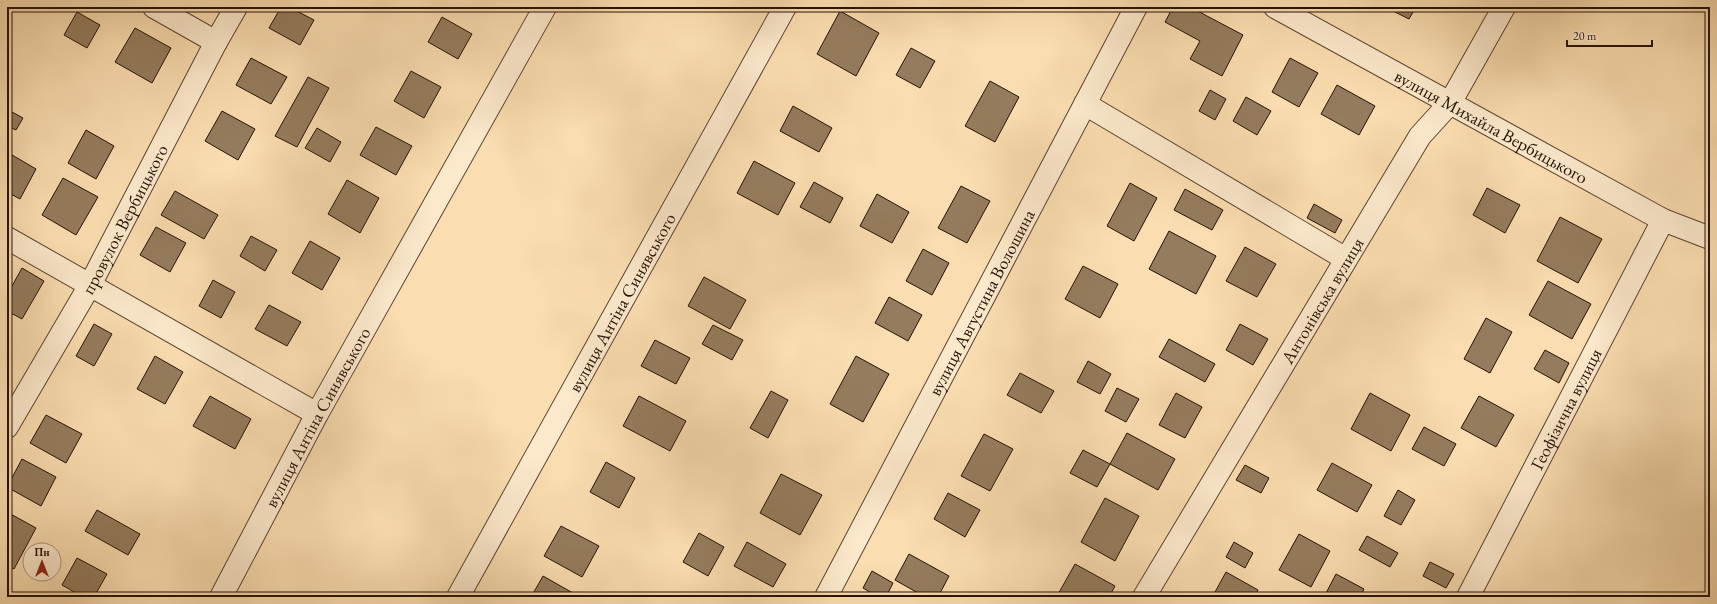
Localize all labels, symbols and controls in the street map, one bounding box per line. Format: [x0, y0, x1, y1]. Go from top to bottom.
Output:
scale bar [1567, 22, 1652, 48]
text: 20 m [1573, 28, 1597, 44]
street label: вулиця Михайла Вербицького [1391, 64, 1592, 188]
street label: провулок Вербицького [76, 140, 173, 298]
street label: вулиця Августина Волошина [922, 204, 1040, 399]
street label: вулиця Антіна Синявського [562, 208, 680, 396]
street label: Антонівська вулиця [1275, 233, 1368, 368]
street label: вулиця Антіна Синявського [259, 323, 375, 511]
street label: Геофізична вулиця [1525, 344, 1606, 473]
north arrow [22, 542, 62, 582]
text: Пн [34, 545, 50, 559]

